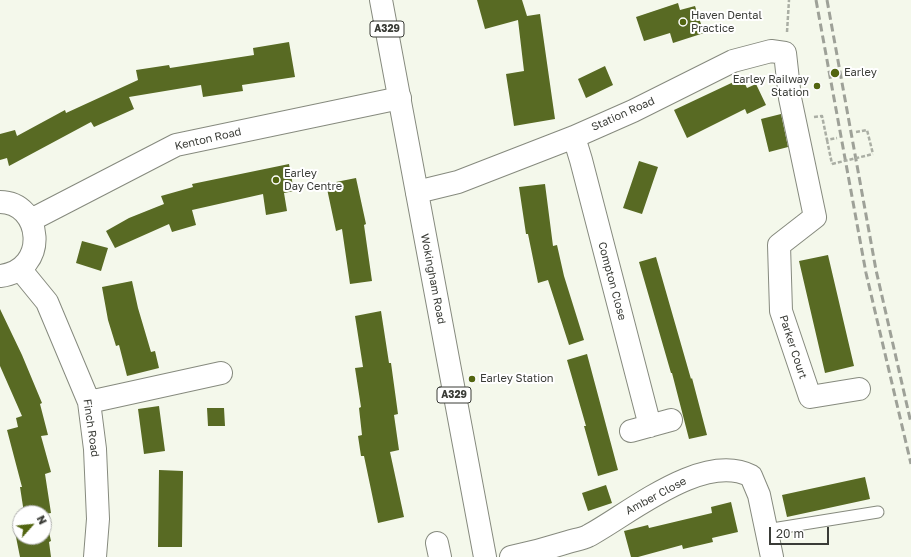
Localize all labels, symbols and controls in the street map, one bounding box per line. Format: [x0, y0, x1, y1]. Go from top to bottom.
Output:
place label: Haven Dental Practice [691, 9, 762, 35]
marker: Haven Dental Practice [678, 17, 688, 27]
road number: A329 [370, 21, 404, 37]
place label: Earley [844, 66, 877, 80]
marker: Earley [829, 67, 841, 79]
place label: Earley Railway Station [733, 73, 809, 99]
marker: Earley Railway Station [812, 81, 822, 91]
street label: Station Road [589, 94, 657, 134]
street label: Kenton Road [173, 125, 243, 153]
place label: Earley Day Centre [284, 167, 342, 193]
marker: Earley Day Centre [271, 175, 281, 185]
street label: Wokingham Road [418, 233, 448, 325]
street label: Compton Close [595, 240, 629, 322]
street label: Parker Court [776, 313, 810, 381]
place label: Earley Station [480, 372, 554, 386]
marker: Earley Station [467, 374, 477, 384]
road number: A329 [437, 387, 471, 403]
street label: Finch Road [80, 398, 102, 458]
street label: Amber Close [623, 474, 689, 518]
north arrow [12, 505, 52, 545]
text: N [35, 513, 50, 526]
scale bar [771, 519, 831, 545]
text: 20 m [776, 526, 804, 541]

